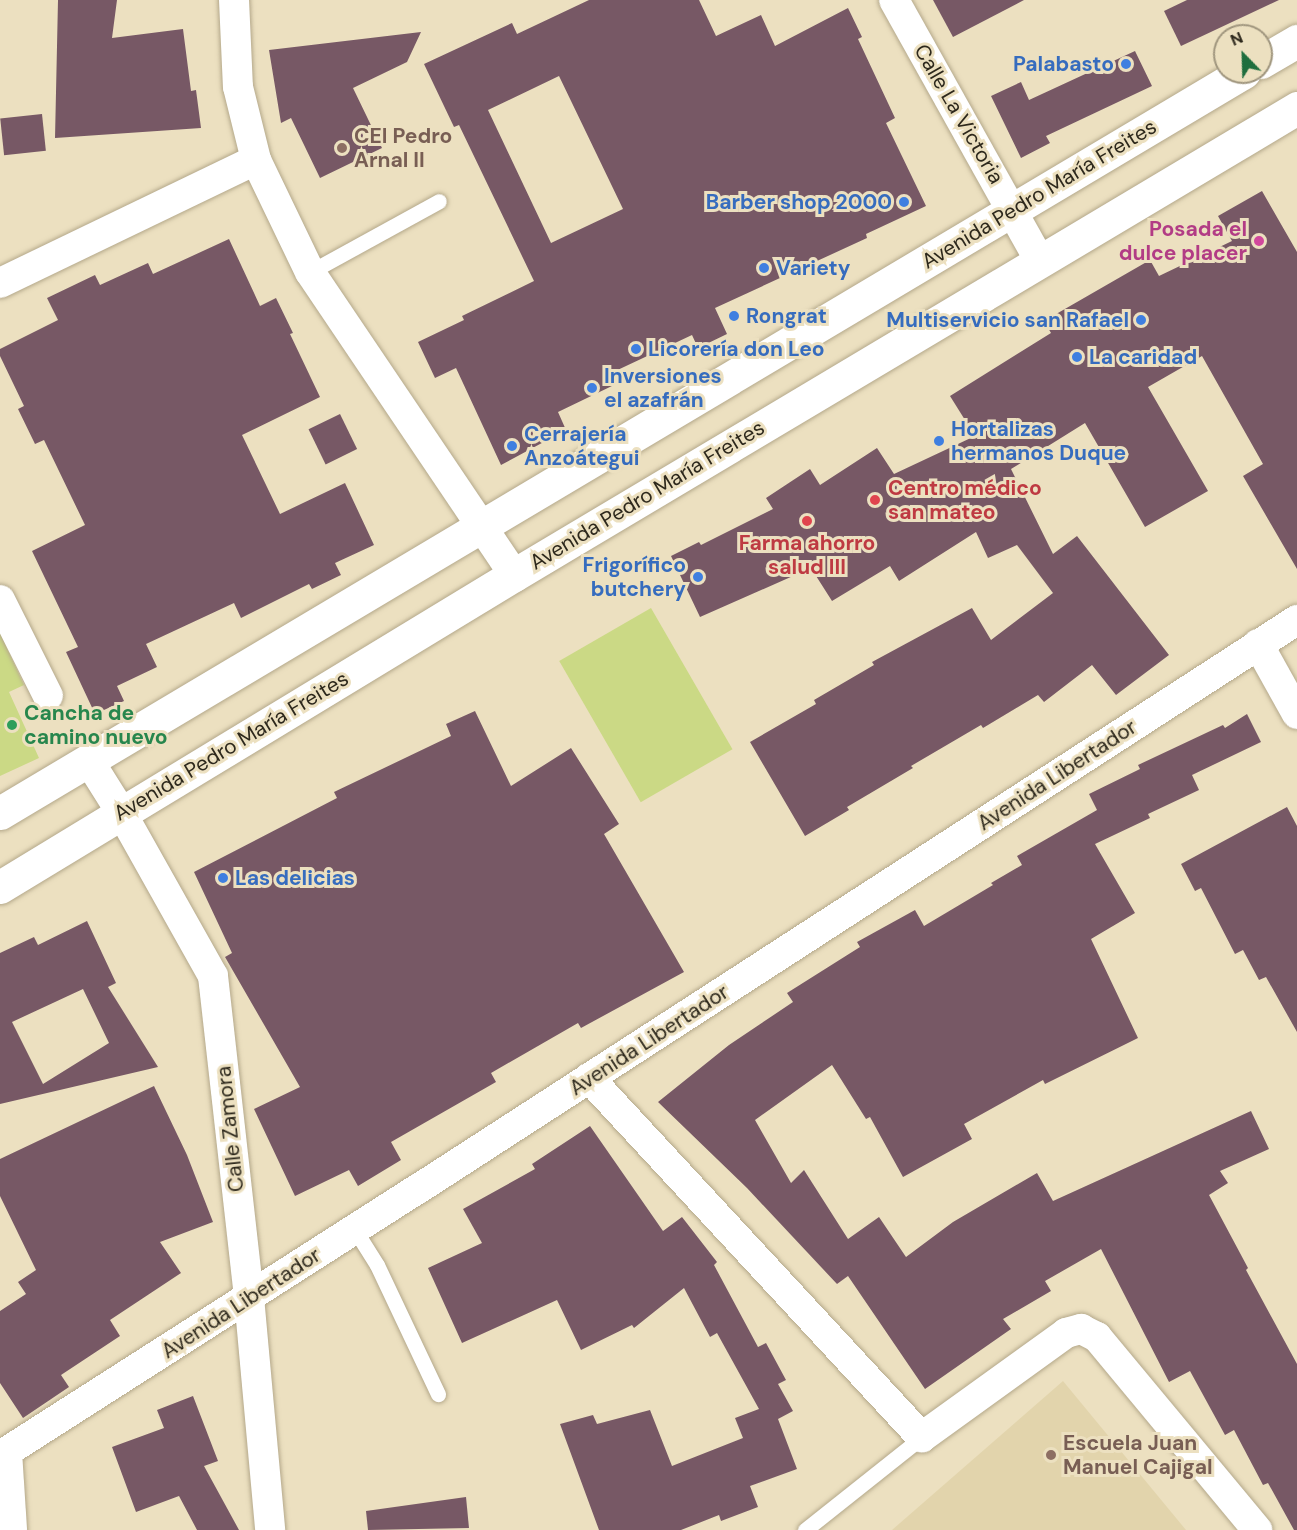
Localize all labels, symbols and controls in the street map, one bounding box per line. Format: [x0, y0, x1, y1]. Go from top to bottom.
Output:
north arrow [1213, 24, 1273, 84]
text: N [1227, 27, 1246, 51]
street label: Calle La Victoria [909, 40, 1009, 188]
place label: Palabasto [1013, 51, 1114, 77]
marker: Palabasto [1119, 57, 1133, 71]
street label: Avenida Pedro María Freites [917, 114, 1161, 274]
place label: CEI Pedro Arnal II [354, 123, 452, 173]
marker: CEI Pedro Arnal II [335, 141, 349, 155]
place label: Barber shop 2000 [706, 189, 892, 215]
marker: Barber shop 2000 [897, 195, 911, 209]
place label: Posada el dulce placer [1119, 216, 1247, 266]
marker: Posada el dulce placer [1252, 234, 1266, 248]
place label: Variety [776, 255, 850, 281]
marker: Variety [757, 261, 771, 275]
place label: Rongrat [746, 303, 827, 329]
place label: Multiservicio san Rafael [886, 307, 1129, 333]
marker: Rongrat [727, 309, 741, 323]
marker: Multiservicio san Rafael [1134, 313, 1148, 327]
place label: Licorería don Leo [648, 336, 825, 362]
marker: Licorería don Leo [629, 342, 643, 356]
place label: La caridad [1089, 344, 1197, 370]
marker: La caridad [1070, 350, 1084, 364]
place label: Inversiones el azafrán [604, 363, 722, 413]
marker: Inversiones el azafrán [585, 381, 599, 395]
street label: Avenida Pedro María Freites [525, 415, 769, 575]
place label: Hortalizas hermanos Duque [951, 416, 1126, 466]
place label: Cerrajería Anzoátegui [524, 421, 640, 471]
marker: Hortalizas hermanos Duque [932, 434, 946, 448]
marker: Cerrajería Anzoátegui [505, 439, 519, 453]
place label: Centro médico san mateo [888, 475, 1042, 525]
marker: Centro médico san mateo [866, 491, 884, 509]
marker: Farma ahorro salud III [800, 514, 814, 528]
place label: Farma ahorro salud III [739, 530, 875, 580]
place label: Frigorífico butchery [583, 552, 686, 602]
marker: Frigorífico butchery [691, 570, 705, 584]
street label: Avenida Pedro María Freites [109, 666, 353, 826]
place label: Cancha de camino nuevo [24, 700, 168, 750]
street label: Avenida Libertador [973, 714, 1141, 836]
marker: Cancha de camino nuevo [5, 718, 19, 732]
place label: Las delicias [235, 865, 355, 891]
marker: Las delicias [216, 871, 230, 885]
street label: Avenida Libertador [565, 979, 733, 1101]
street label: Calle Zamora [211, 1065, 249, 1193]
street label: Avenida Libertador [157, 1242, 325, 1364]
place label: Escuela Juan Manuel Cajigal [1063, 1430, 1213, 1480]
marker: Escuela Juan Manuel Cajigal [1044, 1448, 1058, 1462]

